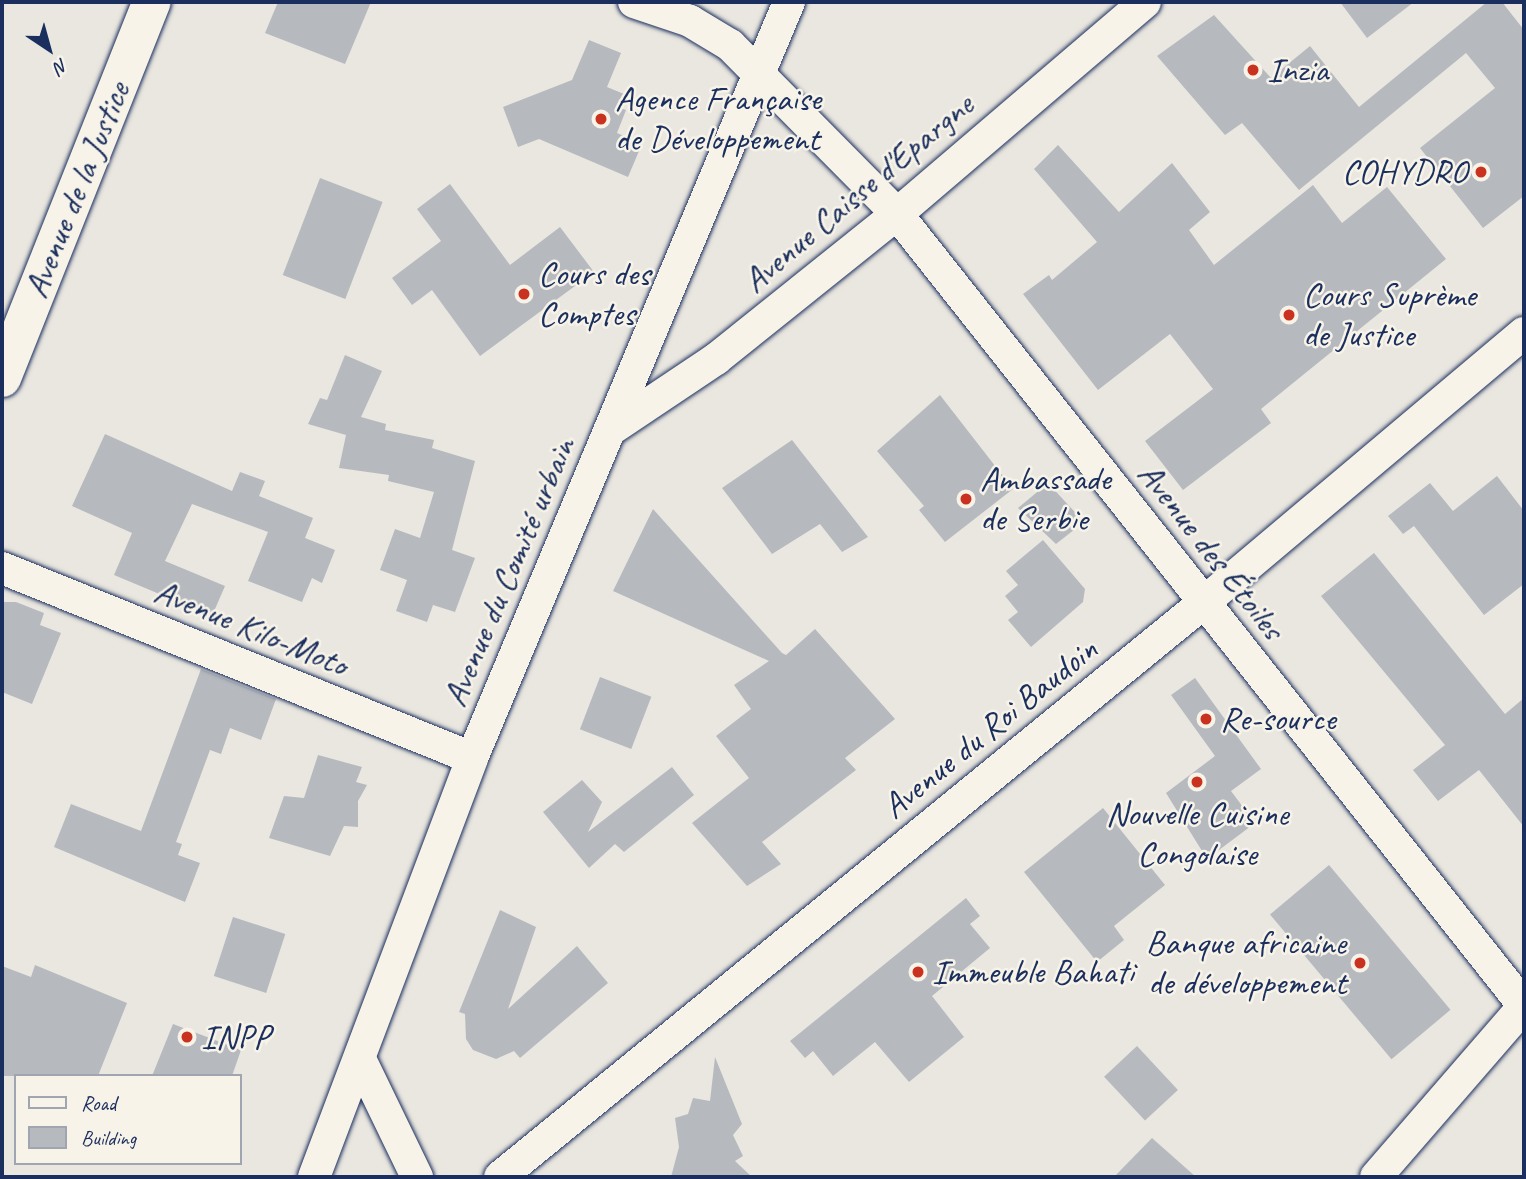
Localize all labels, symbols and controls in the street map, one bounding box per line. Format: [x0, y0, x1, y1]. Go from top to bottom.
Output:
north arrow [14, 14, 84, 84]
place label: Inzia [1267, 49, 1328, 91]
text: N [50, 53, 73, 79]
marker: Inzia [1245, 62, 1261, 78]
street label: Avenue de la Justice [15, 76, 139, 304]
place label: Agence Française de Développement [615, 78, 822, 160]
street label: Avenue Caisse d'Epargne [734, 84, 982, 302]
marker: Agence Française de Développement [593, 111, 609, 127]
place label: COHYDRO [1342, 151, 1467, 193]
marker: COHYDRO [1473, 164, 1489, 180]
place label: Cours des Comptes [538, 253, 650, 335]
place label: Cours Suprème de Justice [1303, 274, 1475, 356]
marker: Cours des Comptes [516, 286, 532, 302]
marker: Cours Suprème de Justice [1281, 307, 1297, 323]
street label: Avenue du Comité urbain [434, 432, 584, 712]
street label: Avenue des Étoiles [1129, 454, 1293, 648]
place label: Ambassade de Serbie [980, 458, 1111, 540]
marker: Ambassade de Serbie [958, 491, 974, 507]
street label: Avenue Kilo-Moto [148, 570, 354, 686]
street label: Avenue du Roi Baudoin [874, 628, 1106, 828]
place label: Re-source [1220, 698, 1335, 740]
marker: Re-source [1198, 711, 1214, 727]
marker: Nouvelle Cuisine Congolaise [1189, 774, 1205, 790]
place label: Nouvelle Cuisine Congolaise [1106, 793, 1288, 875]
place label: Banque africaine de développement [1145, 922, 1346, 1004]
place label: Immeuble Bahati [932, 951, 1134, 993]
marker: Banque africaine de développement [1352, 955, 1368, 971]
marker: Immeuble Bahati [910, 964, 926, 980]
place label: INPP [201, 1016, 270, 1058]
marker: INPP [179, 1029, 195, 1045]
legend [14, 1074, 242, 1165]
text: Road [81, 1090, 116, 1116]
text: Building [81, 1125, 136, 1151]

